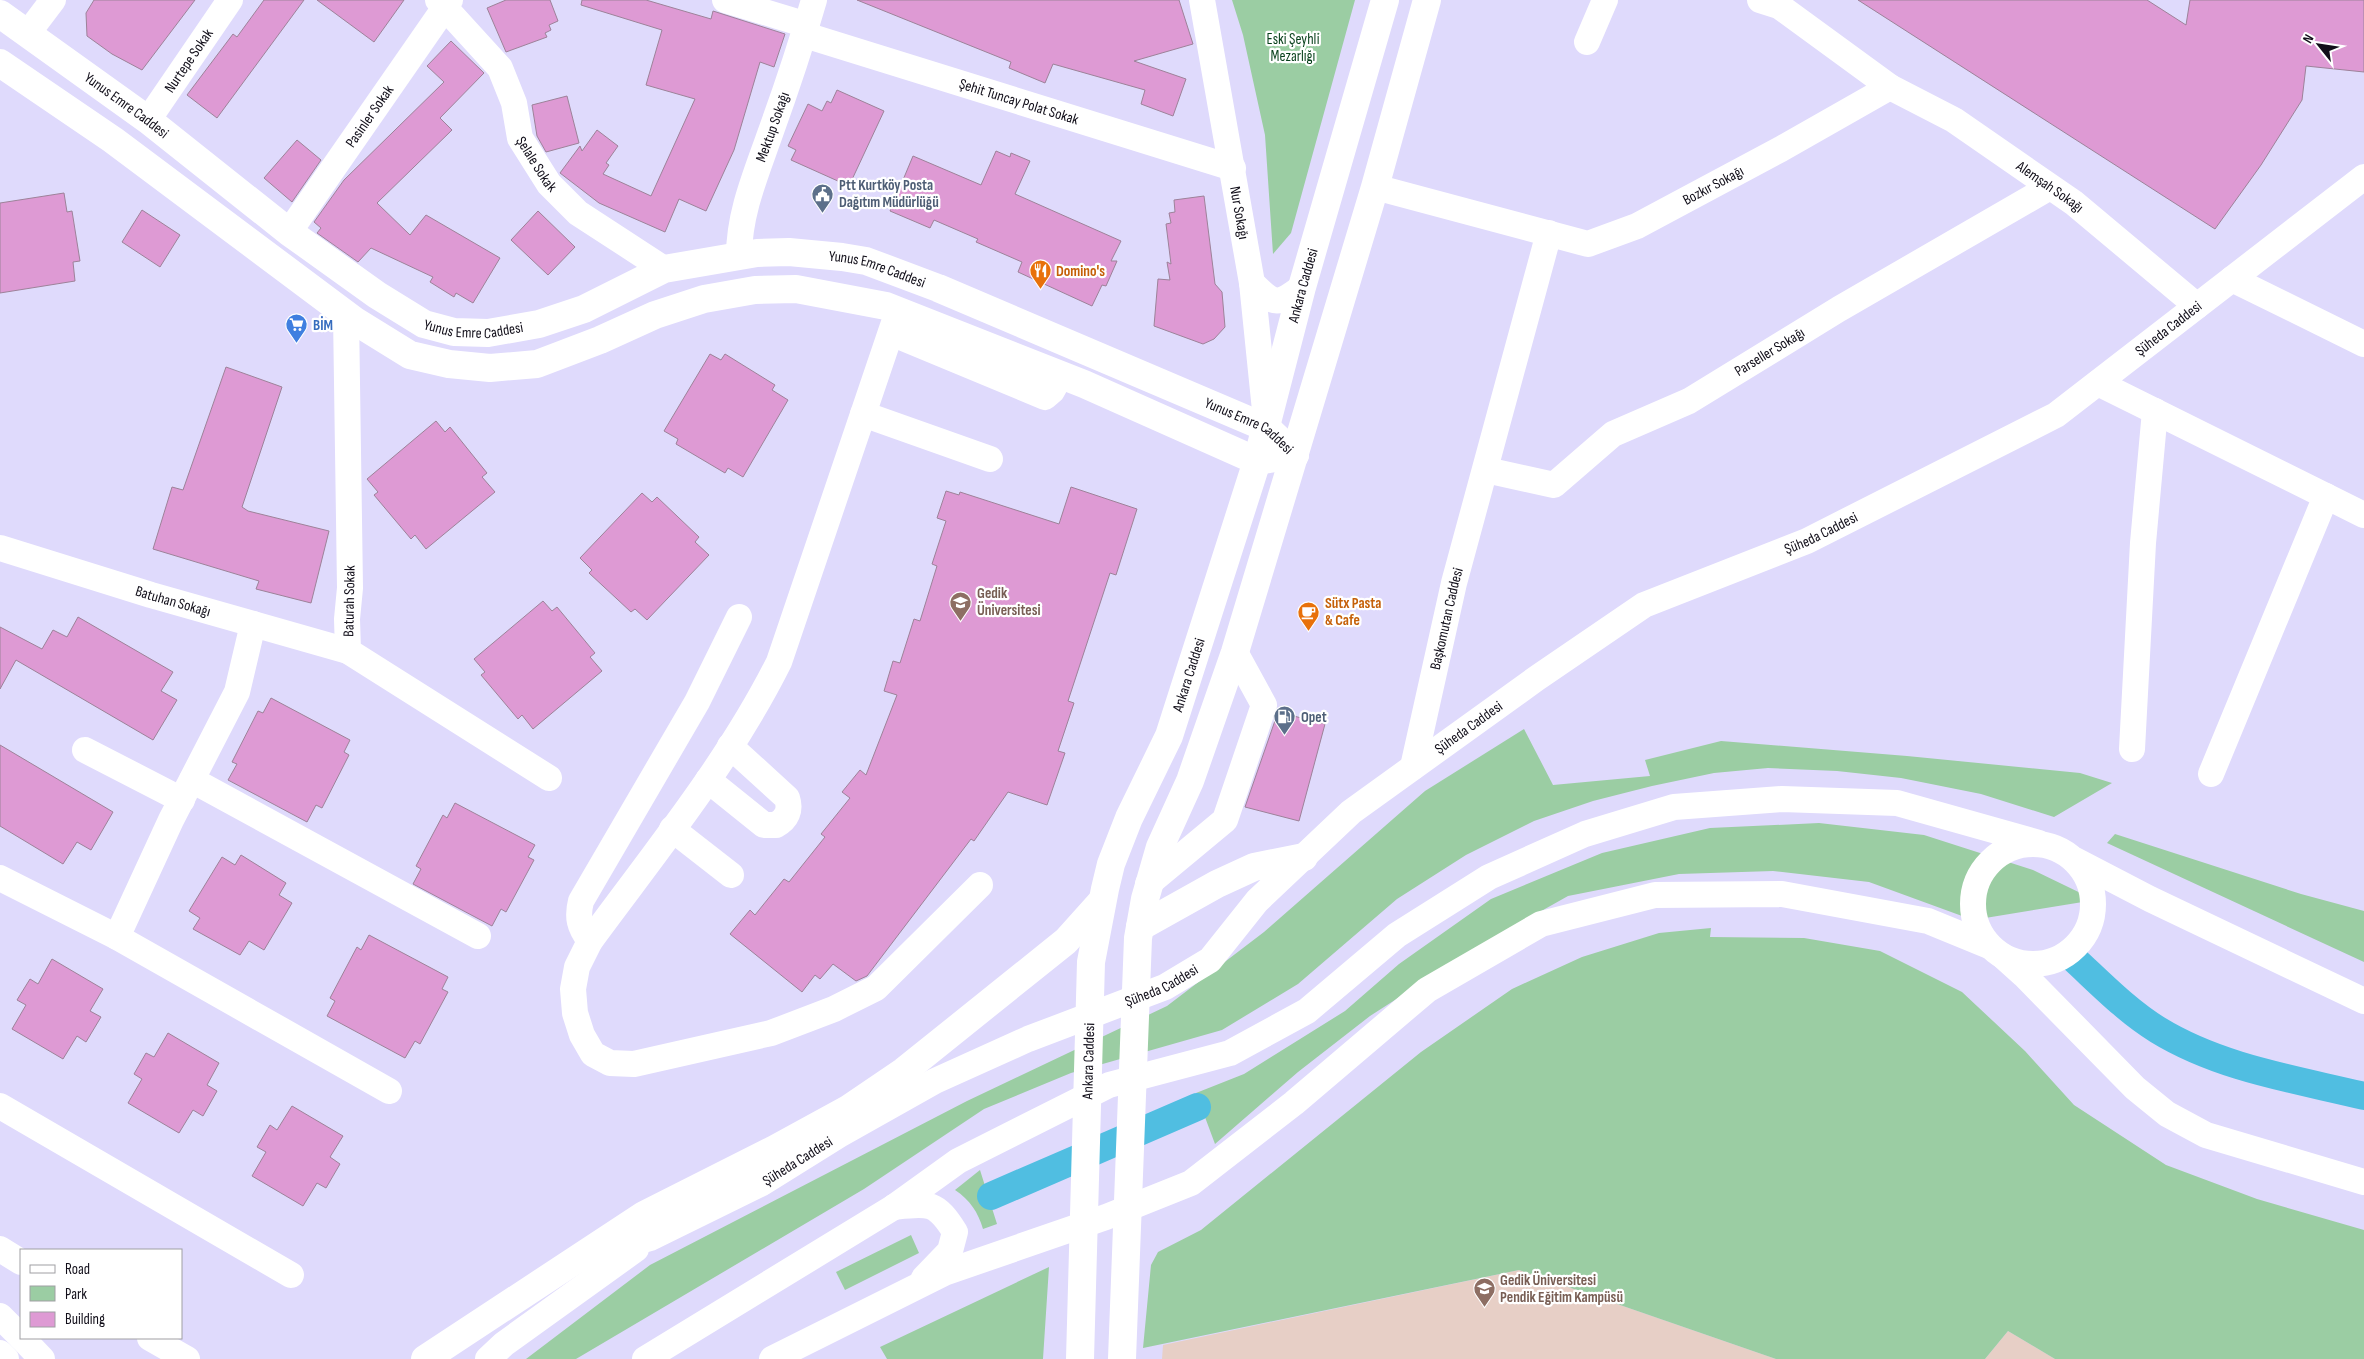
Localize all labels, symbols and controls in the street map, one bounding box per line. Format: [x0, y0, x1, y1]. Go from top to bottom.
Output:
north arrow [2294, 20, 2344, 70]
street label: Nurtepe Sokak [160, 25, 218, 97]
park label: Eski Şeyhli Mezarlığı [1267, 30, 1320, 66]
text: N [2299, 31, 2317, 46]
street label: Yunus Emre Caddesi [80, 68, 173, 143]
street label: Şehit Tuncay Polat Sokak [957, 74, 1081, 130]
street label: Pasinler Sokak [341, 81, 398, 151]
street label: Mektup Sokağı [752, 90, 794, 165]
street label: Şelale Sokak [511, 133, 561, 197]
street label: Alemşah Sokağı [2012, 156, 2088, 217]
street label: Bozkır Sokağı [1680, 162, 1747, 210]
place label: Ptt Kurtköy Posta Dağıtım Müdürlüğü [839, 176, 939, 212]
public building icon: Ptt Kurtköy Posta Dağıtım Müdürlüğü [811, 182, 835, 213]
street label: Nur Sokağı [1225, 185, 1253, 241]
street label: Ankara Caddesi [1284, 246, 1323, 326]
street label: Yunus Emre Caddesi [828, 247, 928, 293]
restaurant icon: Domino's [1028, 259, 1052, 290]
place label: Domino's [1056, 262, 1105, 281]
street label: Şüheda Caddesi [2131, 297, 2206, 360]
supermarket icon: BİM [285, 313, 309, 344]
street label: Yunus Emre Caddesi [422, 315, 525, 343]
place label: BİM [313, 316, 333, 335]
street label: Parseller Sokağı [1731, 323, 1808, 381]
street label: Yunus Emre Caddesi [1202, 394, 1297, 459]
street label: Şüheda Caddesi [1782, 508, 1861, 559]
street label: Baturah Sokak [339, 565, 360, 637]
street label: Başkomutan Caddesi [1426, 565, 1468, 672]
street label: Batuhan Sokağı [133, 582, 213, 621]
place label: Gedik Üniversitesi [977, 584, 1041, 620]
school or university icon: Gedik Üniversitesi [949, 590, 973, 621]
place label: Sütx Pasta & Cafe [1325, 594, 1381, 630]
cafe icon: Sütx Pasta & Cafe [1297, 600, 1321, 631]
street label: Ankara Caddesi [1168, 636, 1210, 715]
street label: Şüheda Caddesi [1431, 697, 1507, 759]
fuel station icon: Opet [1273, 705, 1297, 736]
place label: Opet [1301, 708, 1327, 727]
street label: Şüheda Caddesi [1122, 960, 1202, 1011]
street label: Ankara Caddesi [1078, 1022, 1099, 1101]
street label: Şüheda Caddesi [759, 1132, 836, 1190]
legend [20, 1249, 182, 1339]
text: Road [65, 1260, 90, 1279]
place label: Gedik Üniversitesi Pendik Eğitim Kampüsü [1500, 1271, 1623, 1307]
school or university icon: Gedik Üniversitesi Pendik Eğitim Kampüsü [1472, 1277, 1496, 1308]
text: Park [65, 1285, 87, 1304]
text: Building [65, 1310, 105, 1329]

